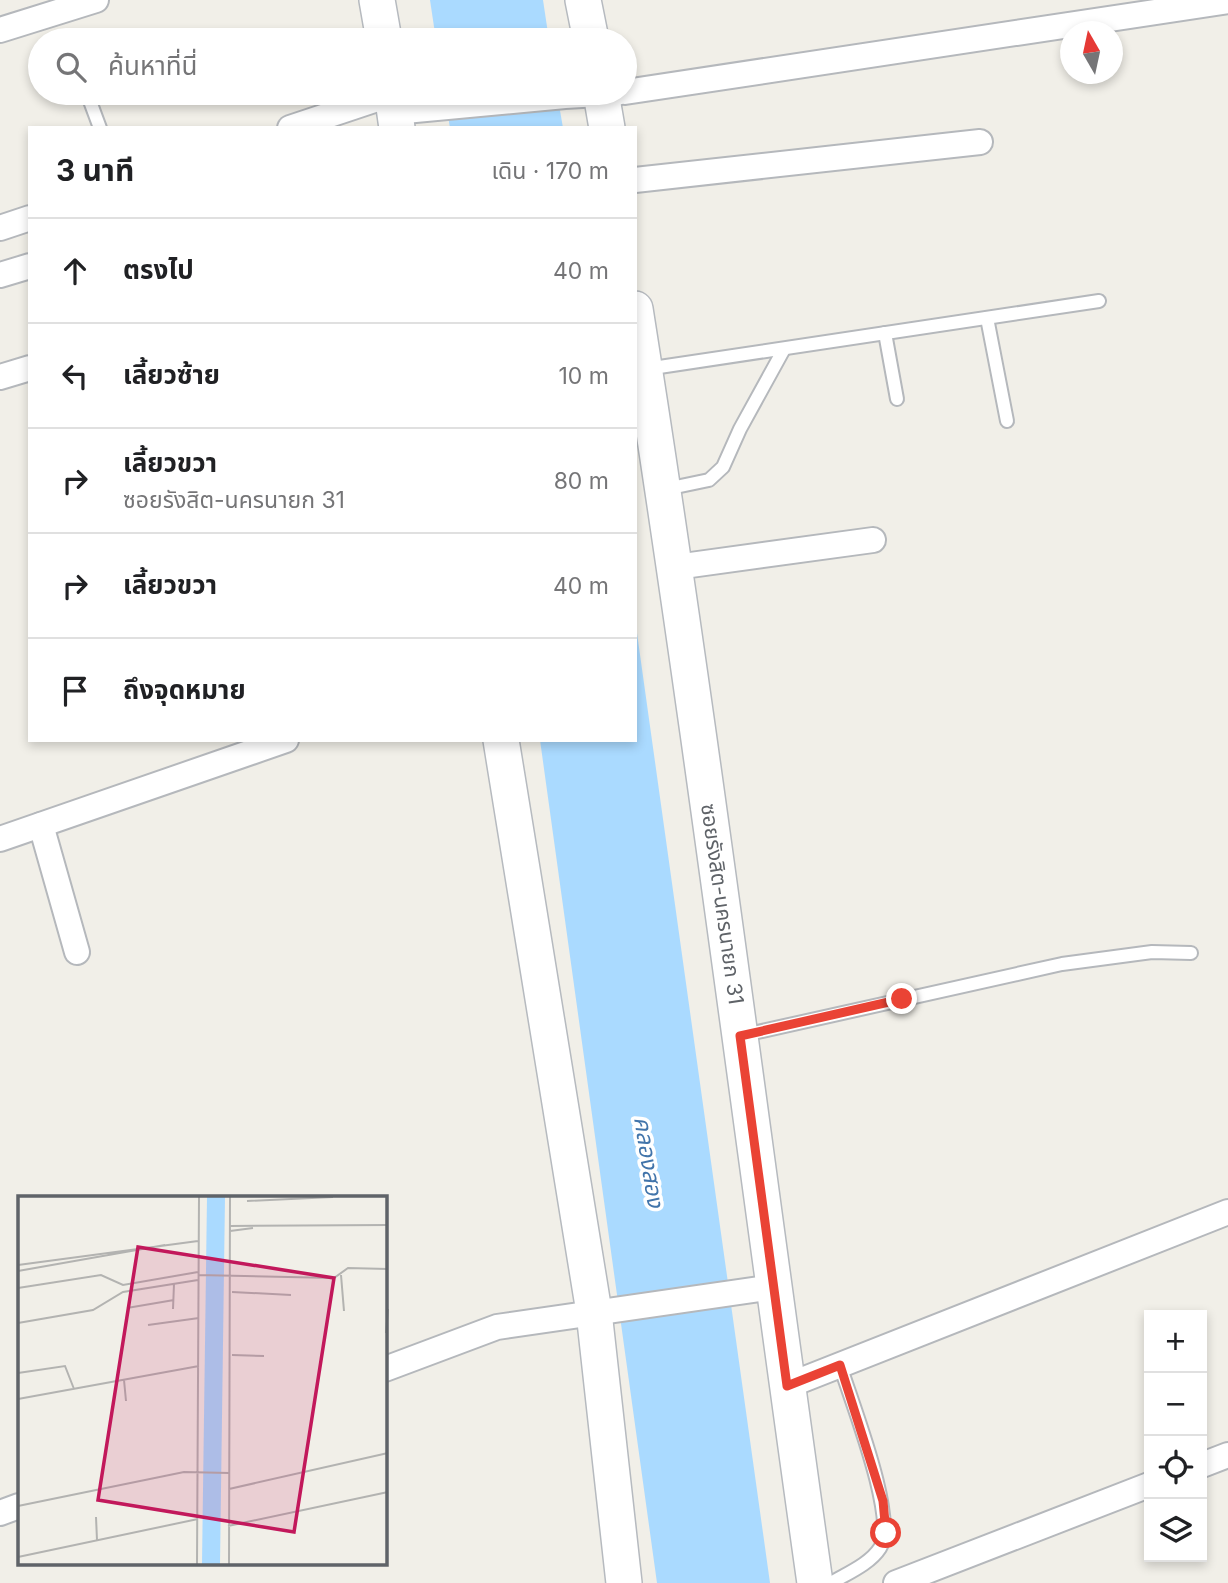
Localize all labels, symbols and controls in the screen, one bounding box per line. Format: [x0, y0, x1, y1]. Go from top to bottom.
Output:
north arrow [1060, 21, 1123, 84]
search box [28, 28, 637, 105]
icon: search [52, 48, 90, 86]
text: ค้นหาที่นี่ [108, 50, 198, 81]
text: 3 นาที [56, 152, 134, 188]
text: เดิน · 170 m [491, 157, 609, 185]
icon: ahead [56, 252, 94, 290]
text: ตรงไป [123, 254, 194, 285]
text: 40 m [553, 257, 609, 285]
icon: left [56, 357, 94, 395]
text: เลี้ยวซ้าย [123, 359, 220, 390]
text: 10 m [559, 362, 609, 390]
text: เลี้ยวขวา [123, 447, 217, 478]
icon: right [56, 462, 94, 500]
text: 80 m [554, 467, 609, 495]
text: ซอยรังสิต-นครนายก 31 [123, 486, 345, 514]
icon: right [56, 567, 94, 605]
text: เลี้ยวขวา [123, 569, 217, 600]
text: 40 m [553, 572, 609, 600]
icon: arrive [56, 672, 94, 710]
text: ถึงจุดหมาย [123, 674, 246, 705]
street label: ซอยรังสิต-นครนายก 31 [696, 802, 749, 1006]
route end [886, 983, 917, 1014]
water label: คลองสอง [628, 1115, 670, 1211]
inset map [18, 1196, 387, 1566]
map controls [1144, 1310, 1207, 1562]
button: + [1144, 1310, 1207, 1373]
button: − [1144, 1373, 1207, 1436]
button: locate [1144, 1436, 1207, 1499]
button: layers [1144, 1499, 1207, 1562]
route start [870, 1517, 901, 1548]

